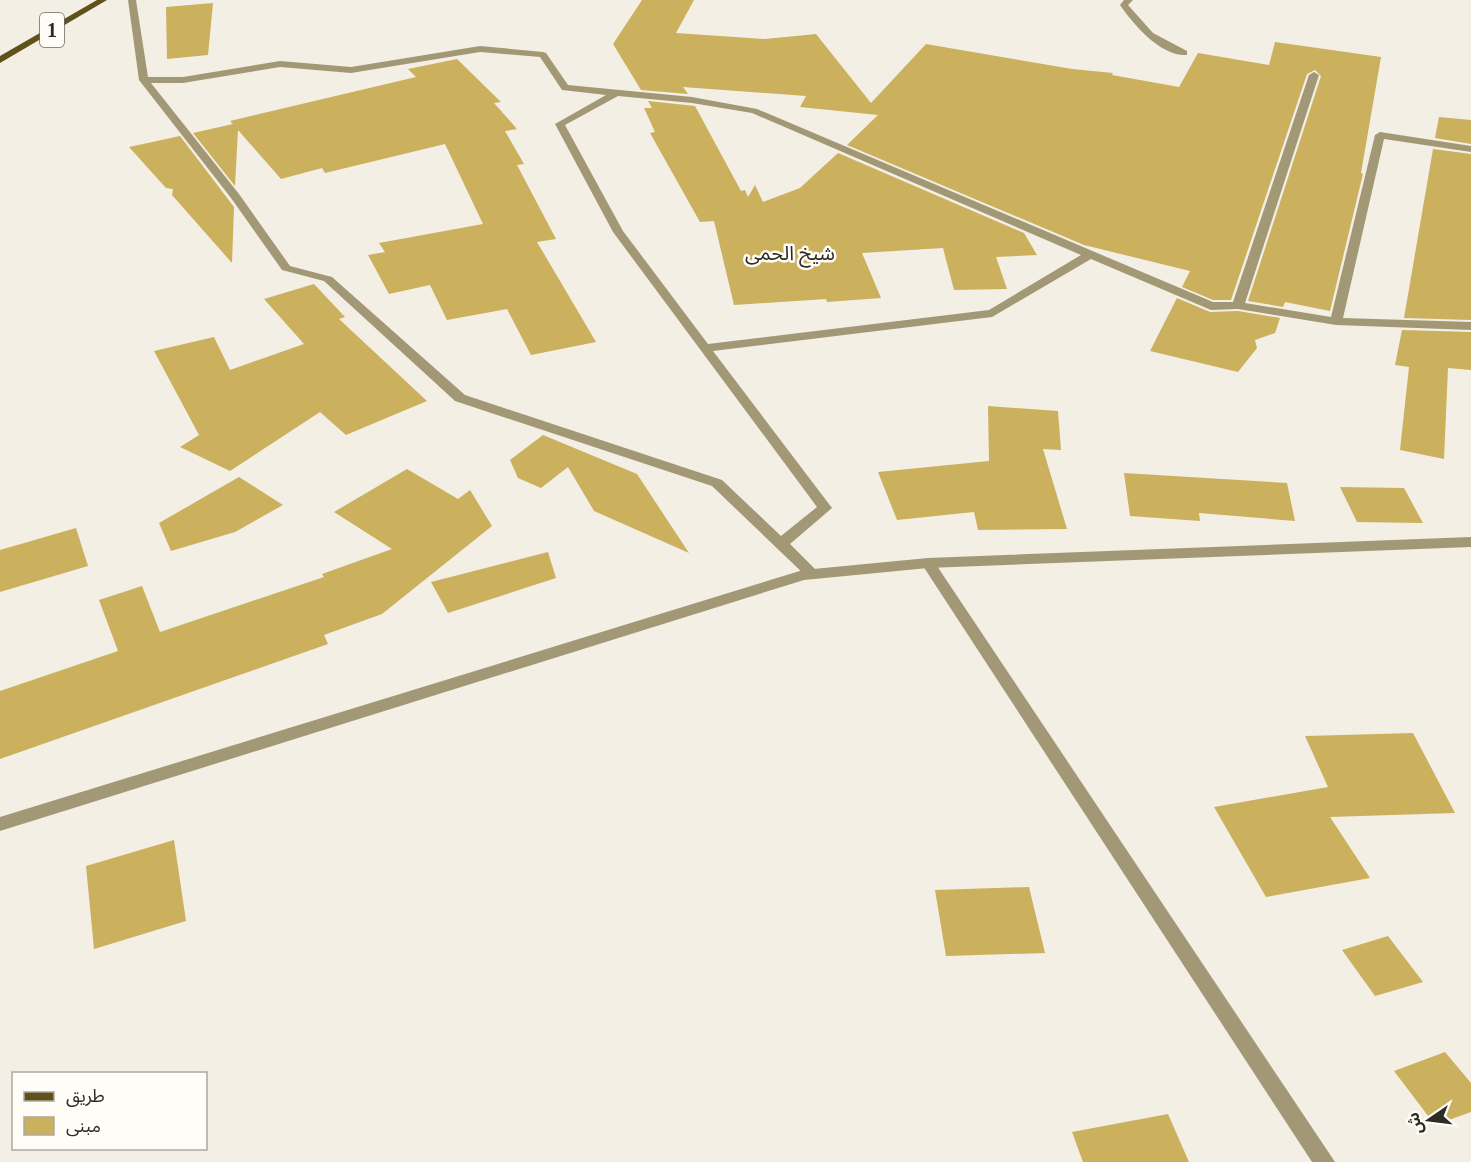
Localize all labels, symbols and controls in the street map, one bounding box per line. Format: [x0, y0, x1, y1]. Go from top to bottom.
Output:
road number: 1 [40, 13, 64, 47]
district label: شيخ الحمى [745, 242, 835, 268]
legend [12, 1072, 207, 1150]
text: طريق [66, 1086, 105, 1107]
north arrow [1399, 1090, 1459, 1150]
text: ش [1404, 1110, 1427, 1136]
text: مبنى [66, 1116, 101, 1137]

